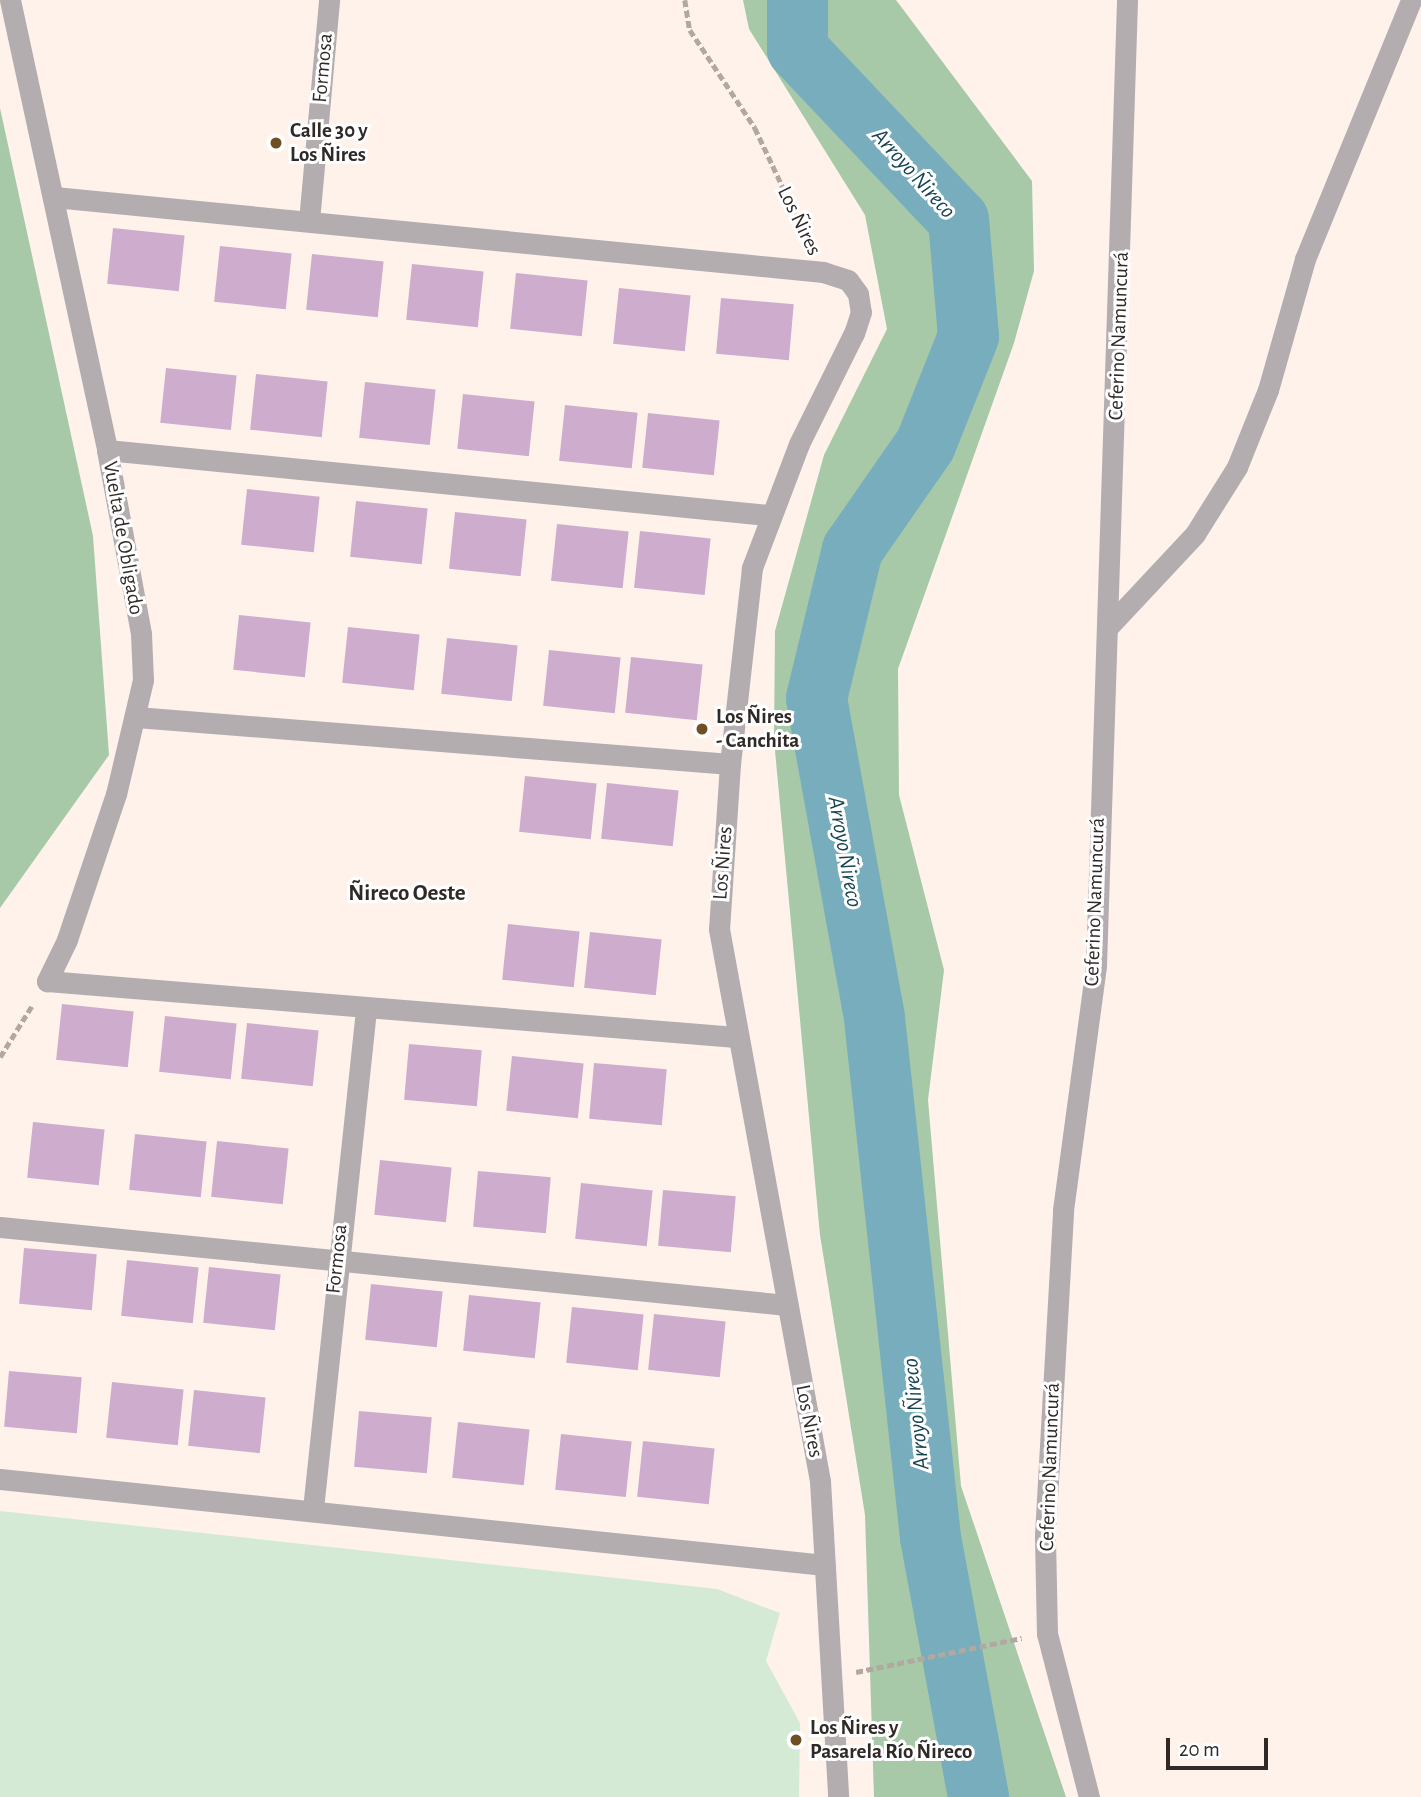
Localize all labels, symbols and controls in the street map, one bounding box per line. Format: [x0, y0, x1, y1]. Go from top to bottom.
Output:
street label: Formosa [307, 32, 339, 104]
place label: Calle 30 y Los Ñires [290, 118, 368, 168]
water label: Arroyo Ñireco [865, 123, 961, 225]
marker: Calle 30 y Los Ñires [268, 135, 284, 151]
street label: Los Ñires [772, 182, 826, 260]
street label: Ceferino Namuncurá [1103, 251, 1135, 421]
street label: Vuelta de Obligado [97, 459, 149, 617]
place label: Los Ñires - Canchita [716, 704, 799, 754]
marker: Los Ñires - Canchita [694, 721, 710, 737]
water label: Arroyo Ñireco [821, 794, 867, 910]
street label: Ceferino Namuncurá [1079, 817, 1111, 987]
street label: Los Ñires [708, 825, 738, 901]
district label: Ñireco Oeste [348, 880, 466, 908]
street label: Formosa [321, 1223, 353, 1295]
water label: Arroyo Ñireco [897, 1357, 937, 1471]
street label: Los Ñires [790, 1382, 828, 1460]
street label: Ceferino Namuncurá [1034, 1382, 1066, 1552]
place label: Los Ñires y Pasarela Río Ñireco [810, 1715, 972, 1765]
scale bar [1169, 1724, 1270, 1768]
marker: Los Ñires y Pasarela Río Ñireco [788, 1732, 804, 1748]
text: 20 m [1179, 1739, 1220, 1760]

